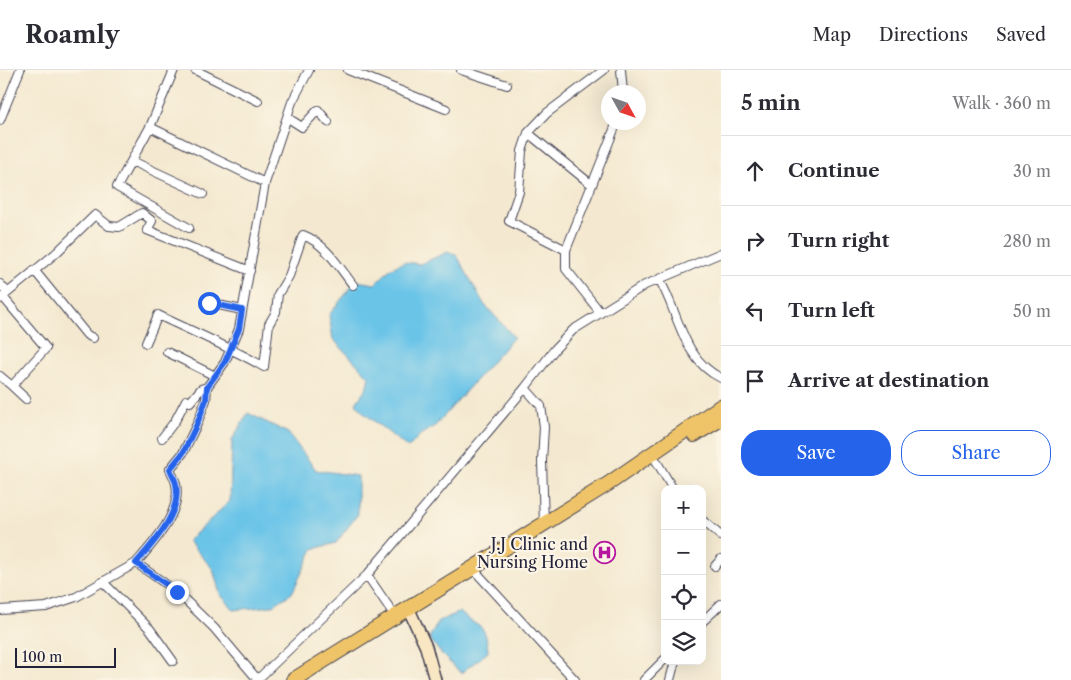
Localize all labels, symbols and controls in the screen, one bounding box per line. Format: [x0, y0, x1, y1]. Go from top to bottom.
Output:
text: Roamly [25, 20, 119, 49]
text: Map [812, 24, 851, 46]
text: Directions [879, 24, 968, 46]
text: Saved [996, 24, 1046, 46]
north arrow [601, 85, 646, 130]
text: 5 min [741, 90, 801, 115]
text: Walk · 360 m [952, 93, 1051, 113]
icon: ahead [741, 157, 769, 185]
text: Continue [788, 159, 880, 182]
text: 30 m [1013, 161, 1051, 181]
icon: right [741, 227, 769, 255]
text: Turn right [788, 229, 889, 252]
text: 280 m [1003, 231, 1051, 251]
route start [198, 292, 221, 315]
icon: left [741, 297, 769, 325]
text: Turn left [788, 299, 875, 322]
text: 50 m [1013, 301, 1051, 321]
icon: arrive [741, 367, 769, 395]
text: Arrive at destination [788, 369, 989, 392]
button: Save [741, 430, 891, 476]
button: Share [901, 430, 1051, 476]
map controls [661, 485, 706, 665]
button: + [661, 485, 706, 530]
button: − [661, 530, 706, 575]
place label: J.J Clinic and Nursing Home [477, 534, 588, 572]
hospital icon: J.J Clinic and Nursing Home [592, 541, 616, 565]
button: locate [661, 575, 706, 620]
route end [166, 581, 189, 604]
button: layers [661, 620, 706, 665]
scale bar [15, 645, 116, 668]
text: 100 m [22, 648, 62, 666]

